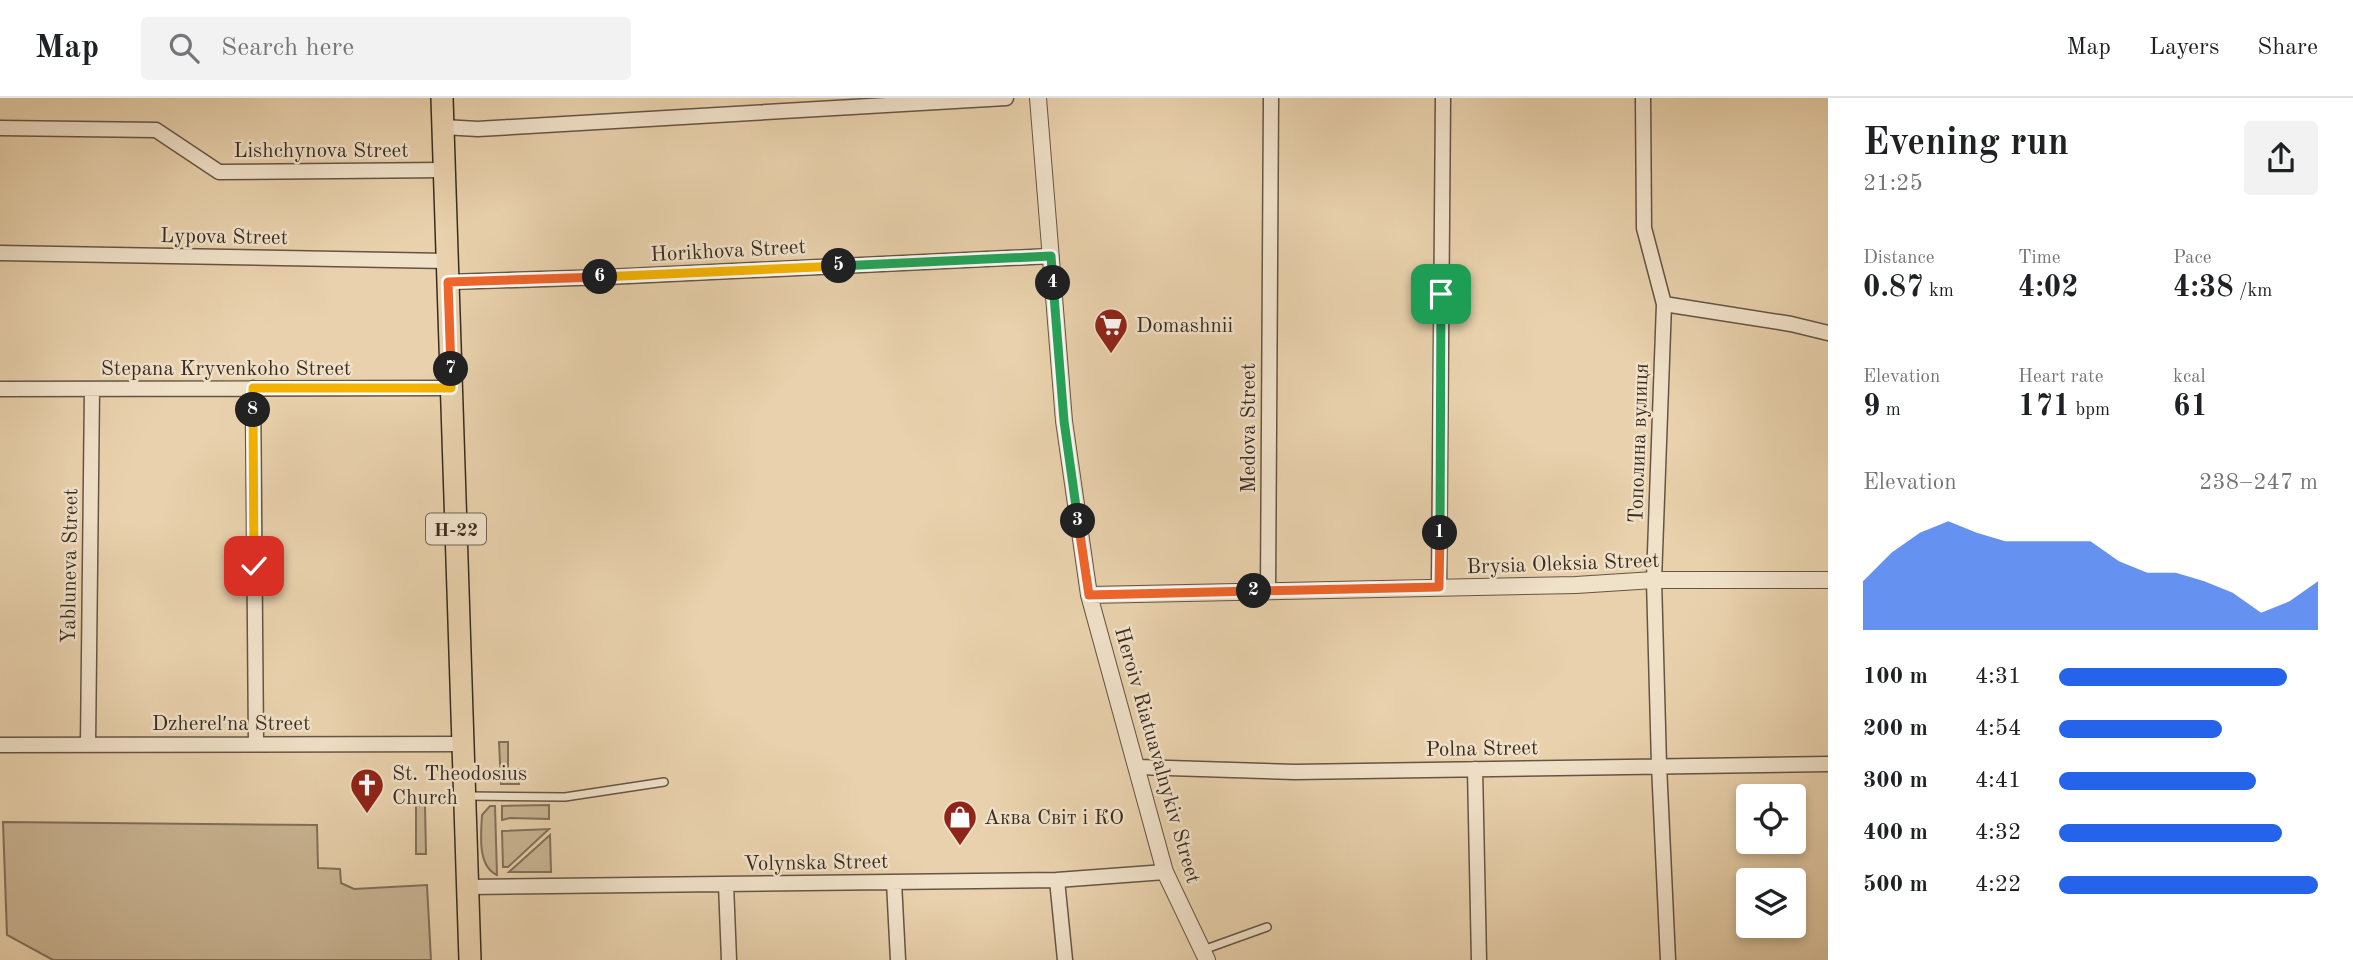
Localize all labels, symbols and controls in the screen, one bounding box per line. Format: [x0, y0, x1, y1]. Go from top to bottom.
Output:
search box [141, 17, 631, 80]
icon: search [165, 29, 203, 67]
text: Map [35, 32, 99, 65]
text: Search here [221, 35, 354, 61]
text: Map [2067, 36, 2111, 60]
text: Layers [2149, 36, 2219, 60]
text: Share [2257, 36, 2318, 60]
button: share [2244, 121, 2318, 195]
text: Evening run [1863, 125, 2069, 163]
street label: Lishchynova Street [233, 141, 409, 162]
text: 21:25 [1863, 172, 1923, 195]
street label: Lypova Street [160, 226, 288, 249]
street label: Horikhova Street [650, 237, 806, 266]
pin: 5 [822, 248, 856, 284]
text: Distance [1863, 249, 1935, 268]
text: Time [2018, 249, 2061, 268]
text: Pace [2173, 249, 2212, 268]
text: 5 [833, 256, 844, 275]
pin: 6 [582, 260, 618, 294]
pin [1411, 264, 1471, 324]
pin: 4 [1036, 266, 1070, 300]
text: 6 [594, 267, 605, 286]
text: 4 [1047, 273, 1058, 292]
text: 0.87 [1863, 273, 1924, 303]
text: 4:02 [2018, 273, 2079, 303]
text: 4:38 [2173, 273, 2234, 303]
icon: arrive [1422, 275, 1460, 313]
text: km [1924, 282, 1954, 301]
text: /km [2234, 282, 2272, 301]
supermarket icon: Domashnii [1092, 306, 1130, 355]
place label: Domashnii [1136, 316, 1233, 337]
pin: 7 [434, 352, 468, 386]
street label: Stepana Kryvenkoho Street [101, 359, 351, 380]
text: 7 [445, 359, 456, 378]
street label: Medova Street [1239, 363, 1260, 493]
street label: Тополина вулиця [1626, 363, 1653, 523]
text: Elevation [1863, 368, 1940, 387]
text: Heart rate [2018, 368, 2103, 387]
text: kcal [2173, 368, 2206, 387]
pin: 8 [236, 392, 270, 428]
text: 9 [1863, 392, 1880, 422]
text: 171 [2018, 392, 2070, 422]
text: 61 [2173, 392, 2208, 422]
text: 8 [247, 400, 258, 419]
text: m [1880, 401, 1901, 420]
text: bpm [2070, 401, 2110, 420]
text: Elevation [1863, 471, 1957, 494]
text: 238–247 m [2199, 471, 2318, 494]
street label: Yabluneva Street [59, 488, 82, 644]
pin: 3 [1060, 504, 1096, 538]
text: 3 [1072, 511, 1083, 530]
road number: Н-22 [426, 514, 486, 544]
pin: 1 [1422, 516, 1458, 550]
text: 1 [1434, 523, 1445, 542]
pin [224, 536, 284, 596]
icon: check [235, 547, 273, 585]
street label: Brysia Oleksia Street [1466, 551, 1660, 578]
pin: 2 [1236, 574, 1272, 608]
text: 2 [1248, 581, 1259, 600]
street label: Heroiv Riatuavalnykiv Street [1110, 625, 1203, 886]
text: 100 m [1863, 665, 1928, 688]
text: 4:31 [1975, 665, 2021, 688]
street label: Dzherelʹna Street [152, 714, 310, 735]
text: 200 m [1863, 717, 1928, 740]
text: 4:54 [1975, 717, 2021, 740]
street label: Polna Street [1426, 738, 1538, 761]
place label: St. Theodosius Church [392, 764, 527, 809]
church icon: St. Theodosius Church [348, 766, 386, 815]
text: 300 m [1863, 769, 1928, 792]
text: 4:41 [1975, 769, 2021, 792]
map controls [1736, 784, 1806, 938]
button: locate [1736, 784, 1806, 854]
shop icon: Аква Світ і КО [941, 798, 979, 847]
place label: Аква Світ і КО [984, 808, 1124, 829]
text: 400 m [1863, 821, 1928, 844]
text: 4:32 [1975, 821, 2021, 844]
street label: Volynska Street [744, 852, 889, 875]
button: layers [1736, 868, 1806, 938]
text: 500 m [1863, 873, 1928, 896]
text: 4:22 [1975, 873, 2021, 896]

